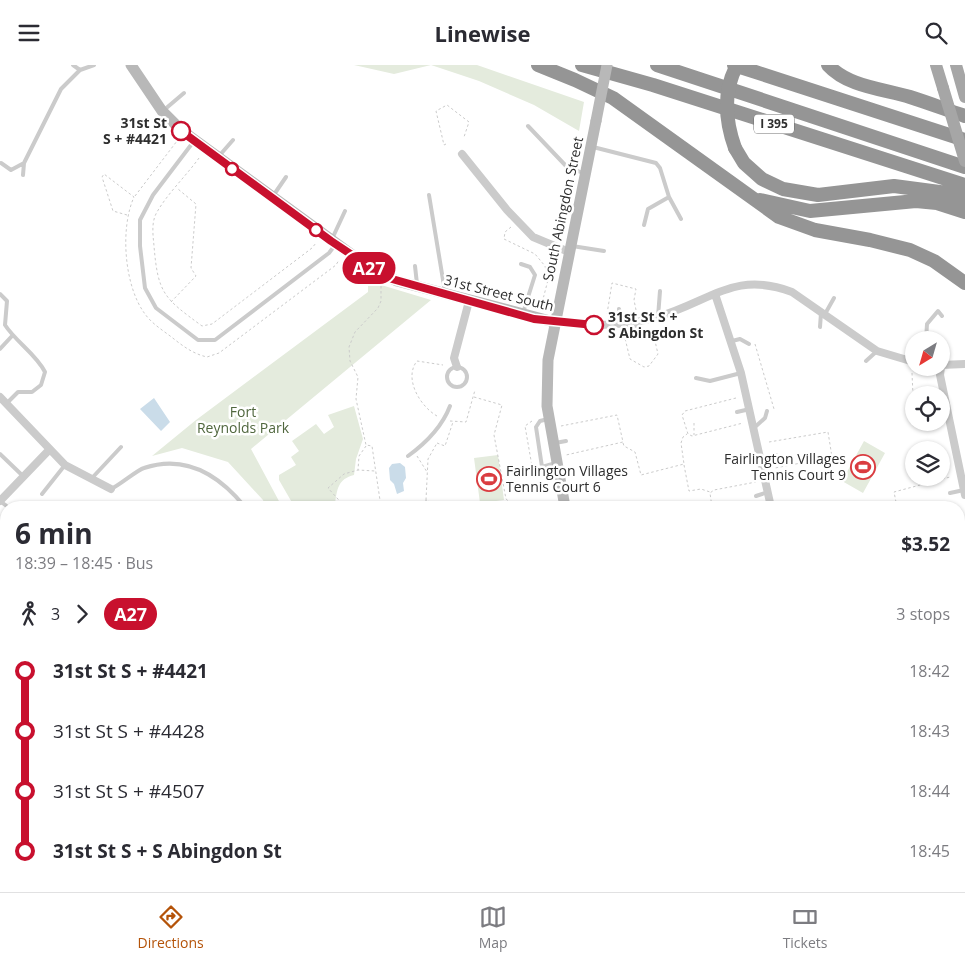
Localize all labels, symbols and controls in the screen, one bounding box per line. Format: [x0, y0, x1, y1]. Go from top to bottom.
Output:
text: Linewise [434, 18, 531, 48]
icon: menu [15, 19, 43, 47]
icon: search [922, 19, 950, 47]
place label: 31st St S + #4421 [103, 113, 167, 148]
road number: I 395 [754, 115, 794, 133]
marker: 31st St S + #4421 [171, 121, 191, 141]
street label: South Abingdon Street [538, 135, 587, 283]
unlabelled marker [225, 162, 239, 176]
unlabelled marker [309, 223, 323, 237]
line badge: A27 [340, 252, 398, 284]
text: A27 [352, 256, 386, 280]
street label: 31st Street South [442, 270, 556, 315]
place label: 31st St S + S Abingdon St [608, 307, 703, 342]
marker: 31st St S + S Abingdon St [584, 315, 604, 335]
north arrow [905, 331, 950, 376]
map controls [905, 331, 950, 486]
button: locate [905, 386, 950, 431]
park label: Fort Reynolds Park [197, 402, 290, 437]
button: layers [905, 441, 950, 486]
place label: Fairlington Villages Tennis Court 9 [724, 449, 846, 484]
sports icon: Fairlington Villages Tennis Court 9 [850, 454, 876, 480]
place label: Fairlington Villages Tennis Court 6 [506, 461, 628, 496]
sports icon: Fairlington Villages Tennis Court 6 [476, 466, 502, 492]
text: 6 min [15, 514, 93, 552]
text: $3.52 [901, 531, 950, 557]
text: 18:39 – 18:45 · Bus [15, 552, 153, 574]
icon: walk [15, 600, 43, 628]
icon: forward [68, 600, 96, 628]
text: A27 [114, 602, 147, 626]
text: 3 [51, 603, 60, 625]
text: 3 stops [896, 603, 950, 625]
text: 31st St S + #4421 [53, 658, 208, 684]
text: 18:42 [909, 660, 950, 682]
text: 31st St S + #4428 [53, 718, 205, 744]
text: 18:43 [909, 720, 950, 742]
text: 31st St S + #4507 [53, 778, 205, 804]
text: 18:44 [909, 780, 950, 802]
text: 31st St S + S Abingdon St [53, 838, 282, 864]
text: 18:45 [909, 840, 950, 862]
tab: Directions [138, 903, 204, 952]
tab: Map [479, 903, 508, 952]
tab: Tickets [783, 903, 827, 952]

